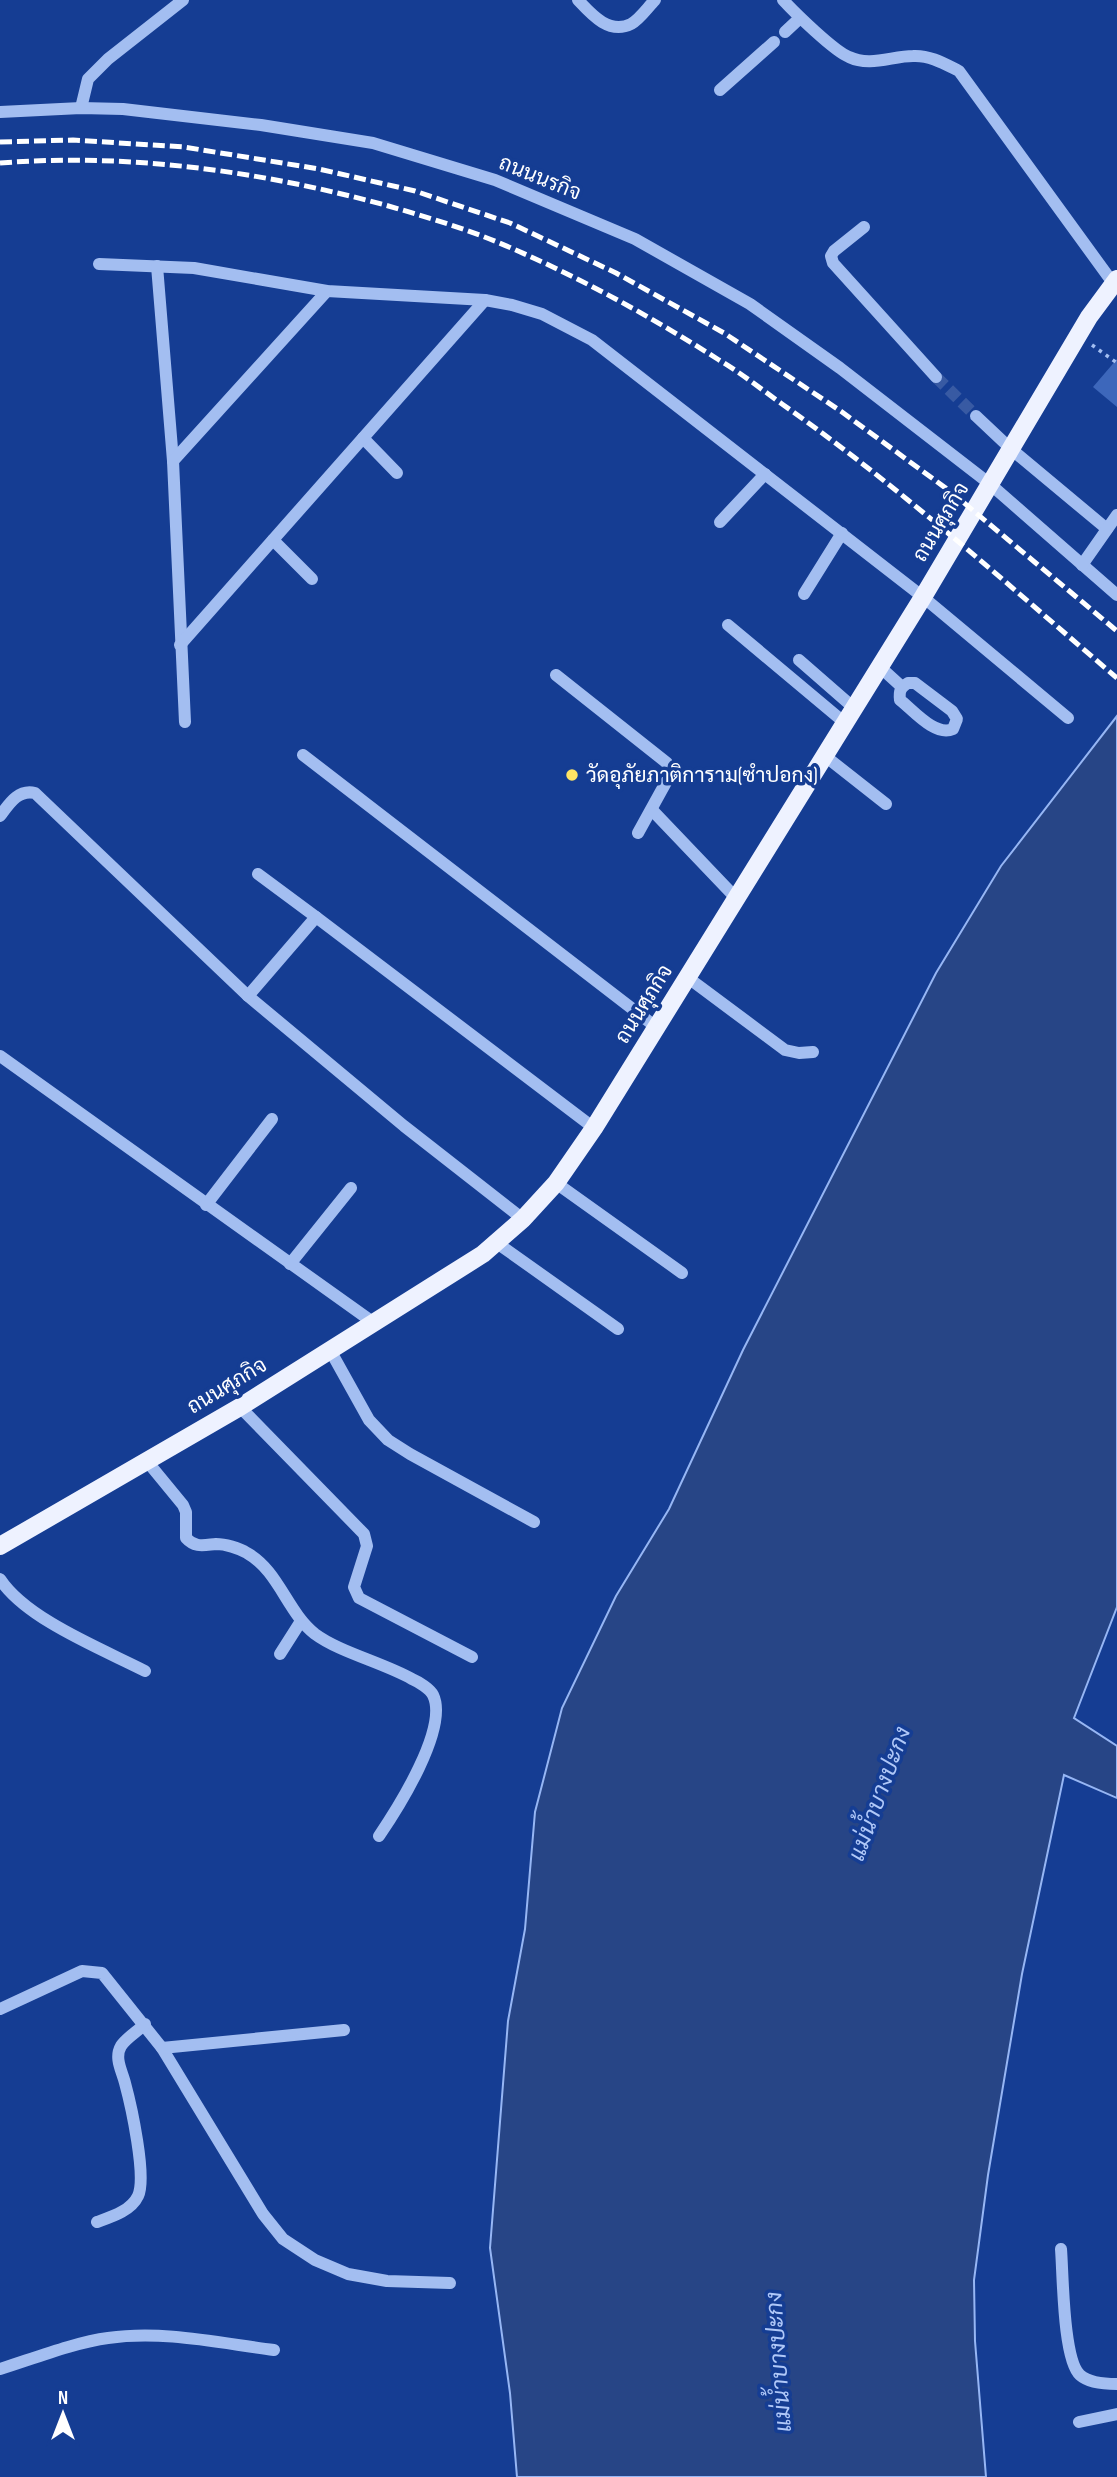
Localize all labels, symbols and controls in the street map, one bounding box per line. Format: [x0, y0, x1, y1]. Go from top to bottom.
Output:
street label: ถนนนรกิจ [495, 150, 585, 206]
street label: ถนนศุภกิจ [908, 478, 975, 567]
place label: วัดอุภัยภาติการาม(ซำปอกง) [586, 763, 818, 789]
marker: วัดอุภัยภาติการาม(ซำปอกง) [564, 767, 580, 783]
street label: ถนนศุภกิจ [610, 960, 679, 1049]
street label: ถนนศุภกิจ [183, 1353, 272, 1420]
water label: แม่น้ำบางปะกง [836, 1721, 917, 1865]
water label: แม่น้ำบางปะกง [753, 2291, 798, 2434]
north arrow [28, 2379, 98, 2449]
text: N [58, 2387, 68, 2410]

